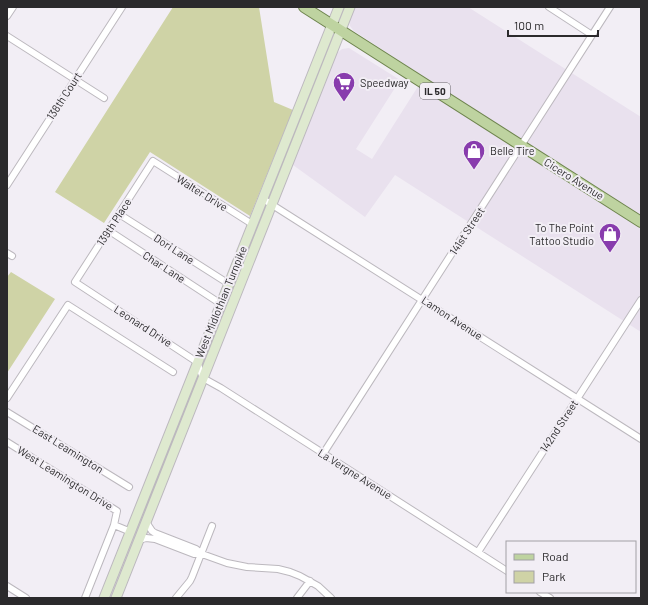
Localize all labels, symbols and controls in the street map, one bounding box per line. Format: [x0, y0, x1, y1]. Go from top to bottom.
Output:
scale bar [508, 12, 598, 38]
text: 100 m [514, 18, 544, 32]
street label: 138th Court [43, 69, 84, 122]
supermarket icon: Speedway [331, 70, 357, 103]
place label: Speedway [360, 76, 409, 89]
road number: IL 50 [420, 83, 450, 99]
shop icon: Belle Tire [461, 138, 487, 171]
place label: Belle Tire [490, 144, 535, 157]
street label: Cicero Avenue [542, 155, 607, 202]
street label: Walter Drive [174, 172, 230, 213]
street label: 139th Place [94, 196, 134, 248]
street label: 141st Street [446, 204, 487, 257]
place label: To The Point Tattoo Studio [529, 221, 594, 247]
shop icon: To The Point Tattoo Studio [597, 221, 623, 254]
street label: Dori Lane [152, 231, 197, 266]
street label: West Midlothian Turnpike [192, 244, 249, 360]
street label: Char Lane [141, 248, 188, 285]
street label: Lamon Avenue [419, 293, 485, 342]
street label: Leonard Drive [112, 302, 175, 349]
street label: 142nd Street [537, 397, 580, 454]
street label: East Leamington [31, 422, 106, 476]
street label: West Leamington Drive [15, 443, 116, 512]
street label: La Vergne Avenue [316, 446, 395, 502]
legend [506, 541, 636, 593]
text: Road [542, 549, 569, 563]
text: Park [542, 569, 566, 583]

